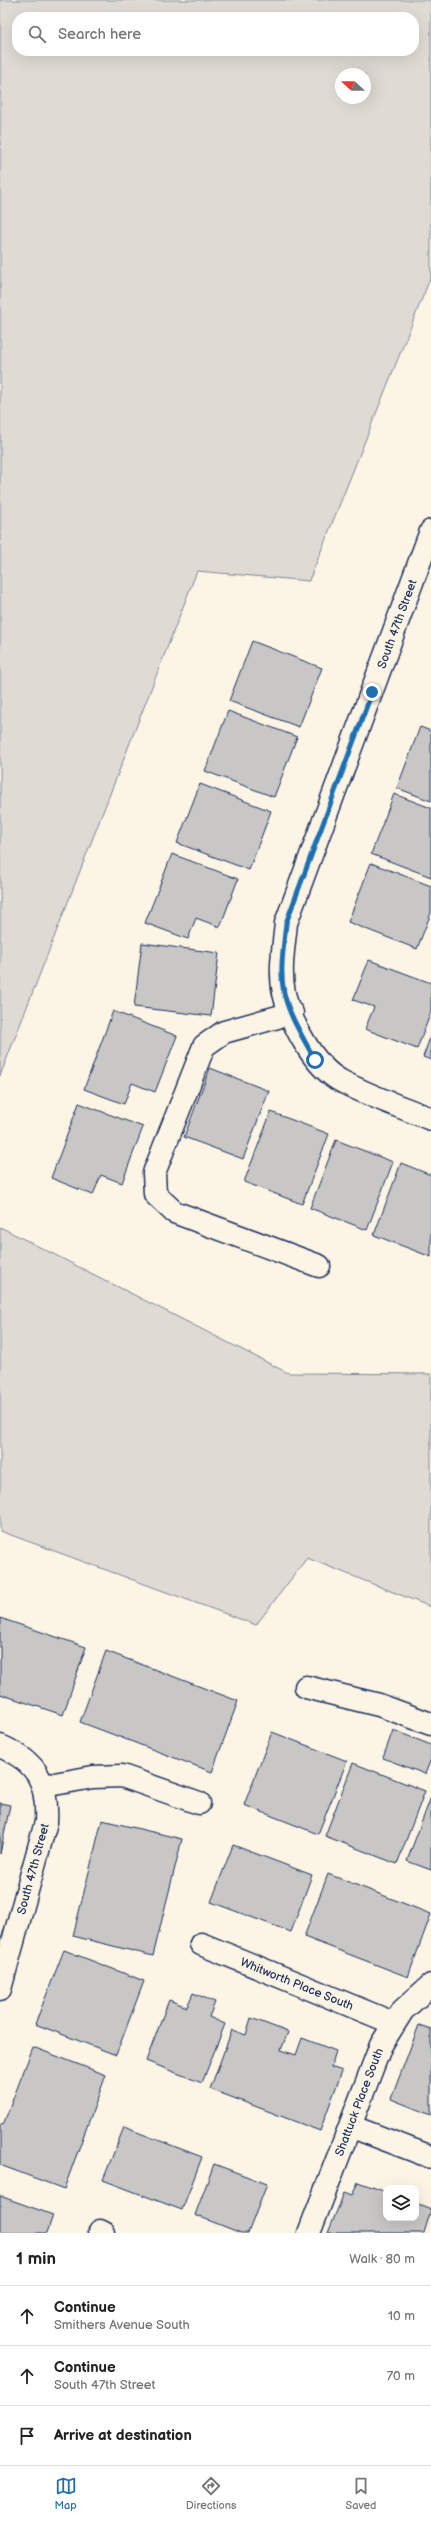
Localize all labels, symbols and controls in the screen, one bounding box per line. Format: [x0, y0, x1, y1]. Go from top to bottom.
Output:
search box [12, 12, 419, 56]
icon: search [26, 23, 48, 45]
text: Search here [58, 25, 141, 44]
north arrow [335, 68, 371, 104]
street label: South 47th Street [374, 577, 421, 671]
route end [363, 683, 381, 701]
route start [306, 1051, 324, 1069]
street label: South 47th Street [14, 1822, 53, 1916]
street label: Whitworth Place South [238, 1955, 356, 2014]
street label: Shattuck Place South [332, 2046, 387, 2158]
map controls [383, 2185, 419, 2221]
button: layers [383, 2185, 419, 2221]
text: 1 min [16, 2249, 56, 2269]
text: Walk · 80 m [349, 2251, 415, 2267]
text: Continue [54, 2298, 116, 2317]
icon: ahead [16, 2305, 38, 2327]
text: 10 m [388, 2308, 415, 2324]
text: Smithers Avenue South [54, 2317, 190, 2333]
text: Continue [54, 2358, 116, 2377]
icon: ahead [16, 2365, 38, 2387]
text: 70 m [387, 2368, 415, 2384]
text: South 47th Street [54, 2377, 156, 2393]
icon: arrive [16, 2425, 38, 2447]
text: Arrive at destination [54, 2426, 192, 2445]
tab: Map [55, 2475, 77, 2512]
tab: Directions [186, 2475, 236, 2512]
tab: Saved [346, 2475, 376, 2512]

